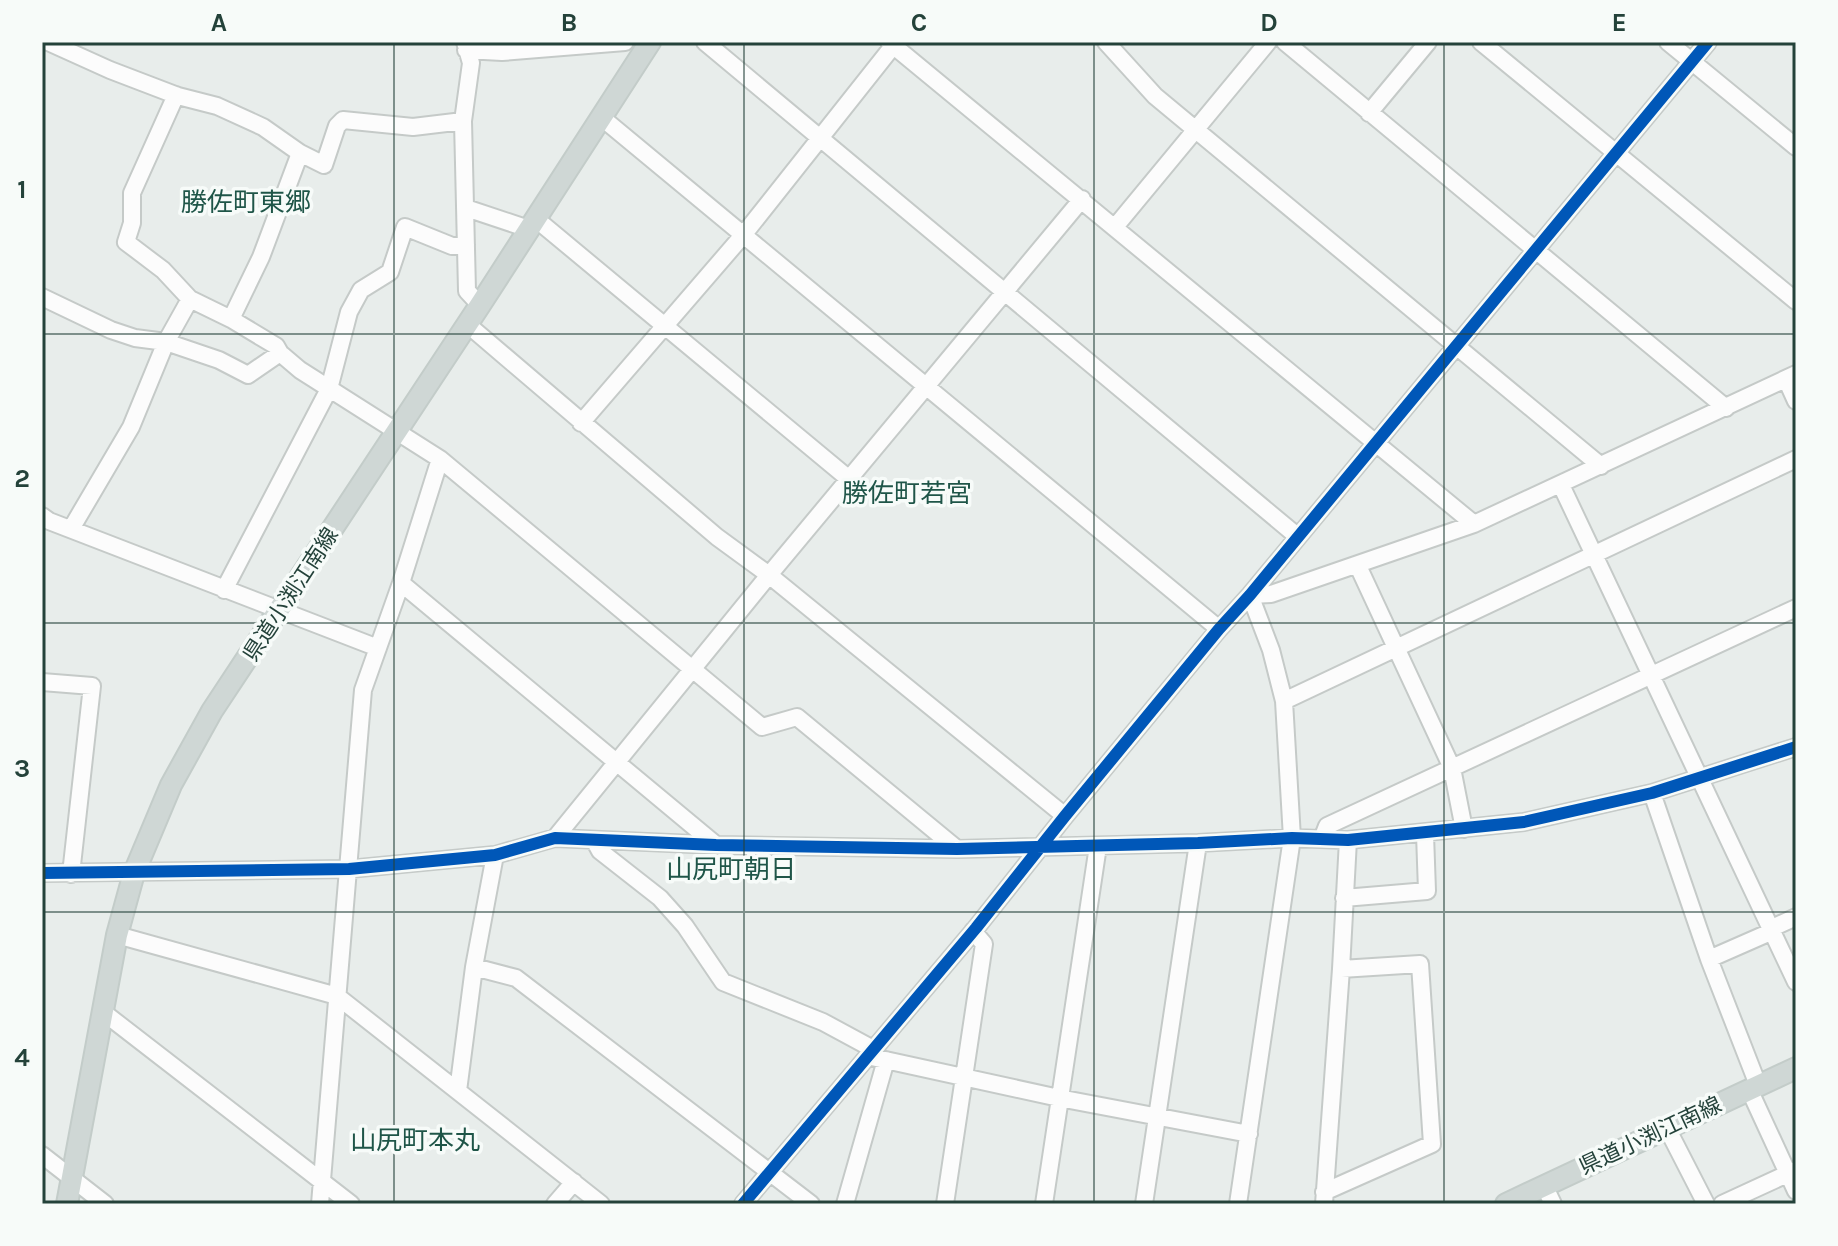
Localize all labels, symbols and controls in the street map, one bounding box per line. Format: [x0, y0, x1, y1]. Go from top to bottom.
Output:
text: A [211, 7, 227, 38]
text: B [561, 7, 577, 38]
text: C [911, 7, 927, 38]
text: D [1260, 7, 1278, 38]
text: E [1611, 7, 1627, 38]
text: 1 [17, 174, 27, 205]
district label: 勝佐町東郷 [181, 187, 311, 218]
text: 2 [14, 463, 30, 494]
district label: 勝佐町若宮 [842, 478, 972, 509]
street label: 県道小渕江南線 [238, 523, 344, 666]
text: 3 [14, 753, 30, 784]
district label: 山尻町朝日 [666, 854, 796, 885]
text: 4 [14, 1042, 30, 1073]
street label: 県道小渕江南線 [1575, 1092, 1726, 1180]
district label: 山尻町本丸 [350, 1125, 480, 1156]

